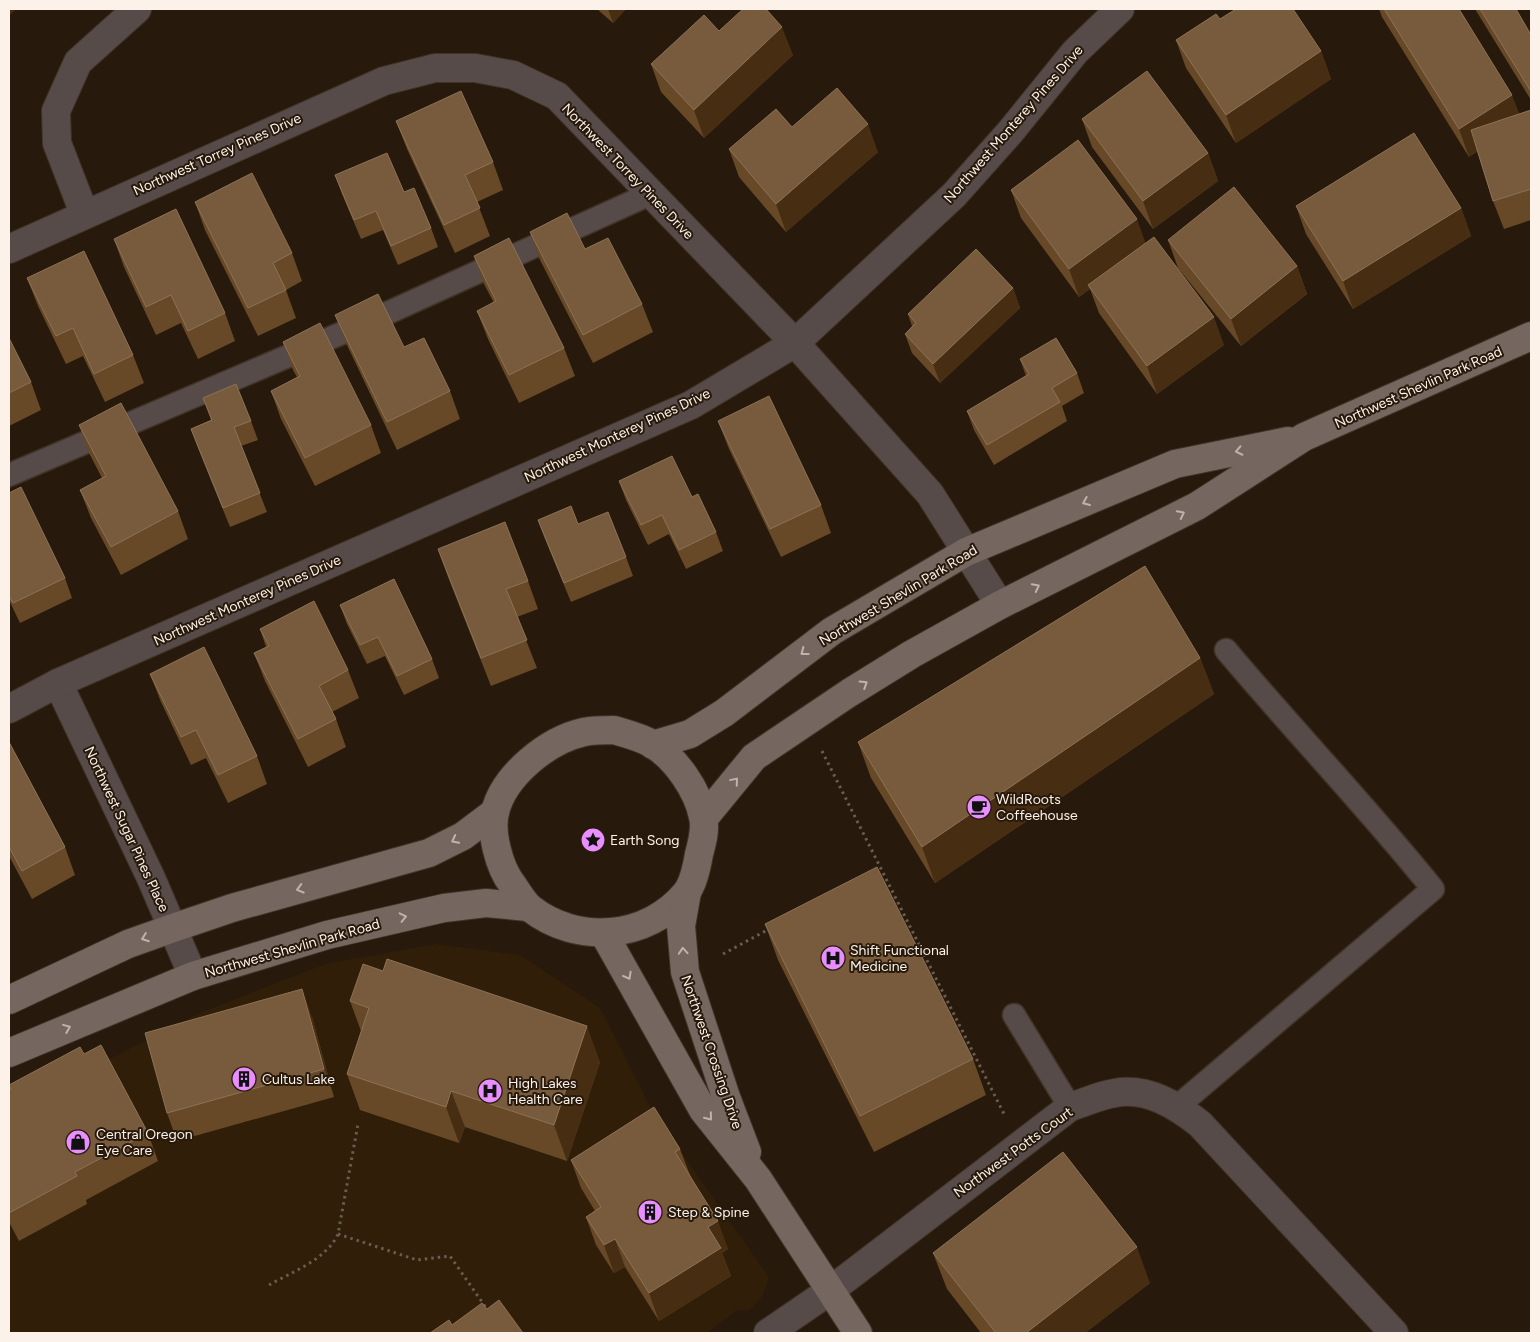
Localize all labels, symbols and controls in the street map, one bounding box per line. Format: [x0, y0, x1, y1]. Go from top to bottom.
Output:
street label: Northwest Monterey Pines Drive [940, 42, 1087, 207]
street label: Northwest Torrey Pines Drive [558, 100, 697, 243]
street label: Northwest Torrey Pines Drive [130, 109, 304, 199]
street label: Northwest Shevlin Park Road [1332, 343, 1505, 432]
street label: Northwest Monterey Pines Drive [522, 385, 713, 486]
one-way arrow [1235, 445, 1244, 456]
one-way arrow [1082, 495, 1091, 506]
one-way arrow [1176, 510, 1185, 520]
street label: Northwest Shevlin Park Road [816, 541, 980, 649]
street label: Northwest Monterey Pines Drive [151, 551, 344, 650]
one-way arrow [1031, 583, 1040, 593]
one-way arrow [801, 646, 810, 654]
one-way arrow [858, 680, 867, 690]
street label: Northwest Sugar Pines Place [81, 744, 173, 915]
one-way arrow [729, 778, 737, 787]
place label: WildRoots Coffeehouse [996, 791, 1078, 824]
cafe icon: WildRoots Coffeehouse [966, 794, 992, 820]
place icon: Earth Song [580, 827, 606, 853]
place label: Earth Song [610, 832, 679, 849]
one-way arrow [451, 834, 460, 844]
one-way arrow [297, 884, 305, 894]
one-way arrow [399, 912, 408, 923]
street label: Northwest Shevlin Park Road [203, 915, 382, 982]
one-way arrow [142, 932, 150, 942]
place label: Shift Functional Medicine [850, 942, 949, 975]
hospital icon: Shift Functional Medicine [820, 945, 846, 971]
one-way arrow [678, 947, 689, 955]
one-way arrow [622, 971, 632, 980]
street label: Northwest Crossing Drive [677, 973, 746, 1132]
one-way arrow [62, 1023, 71, 1034]
building icon: Cultus Lake [231, 1066, 257, 1092]
place label: Cultus Lake [262, 1071, 335, 1088]
place label: High Lakes Health Care [508, 1075, 583, 1108]
hospital icon: High Lakes Health Care [477, 1078, 503, 1104]
street label: Northwest Potts Court [950, 1103, 1076, 1201]
one-way arrow [703, 1111, 711, 1120]
place label: Central Oregon Eye Care [96, 1126, 193, 1159]
shop icon: Central Oregon Eye Care [65, 1129, 91, 1155]
building icon: Step & Spine [637, 1199, 663, 1225]
place label: Step & Spine [668, 1204, 750, 1221]

